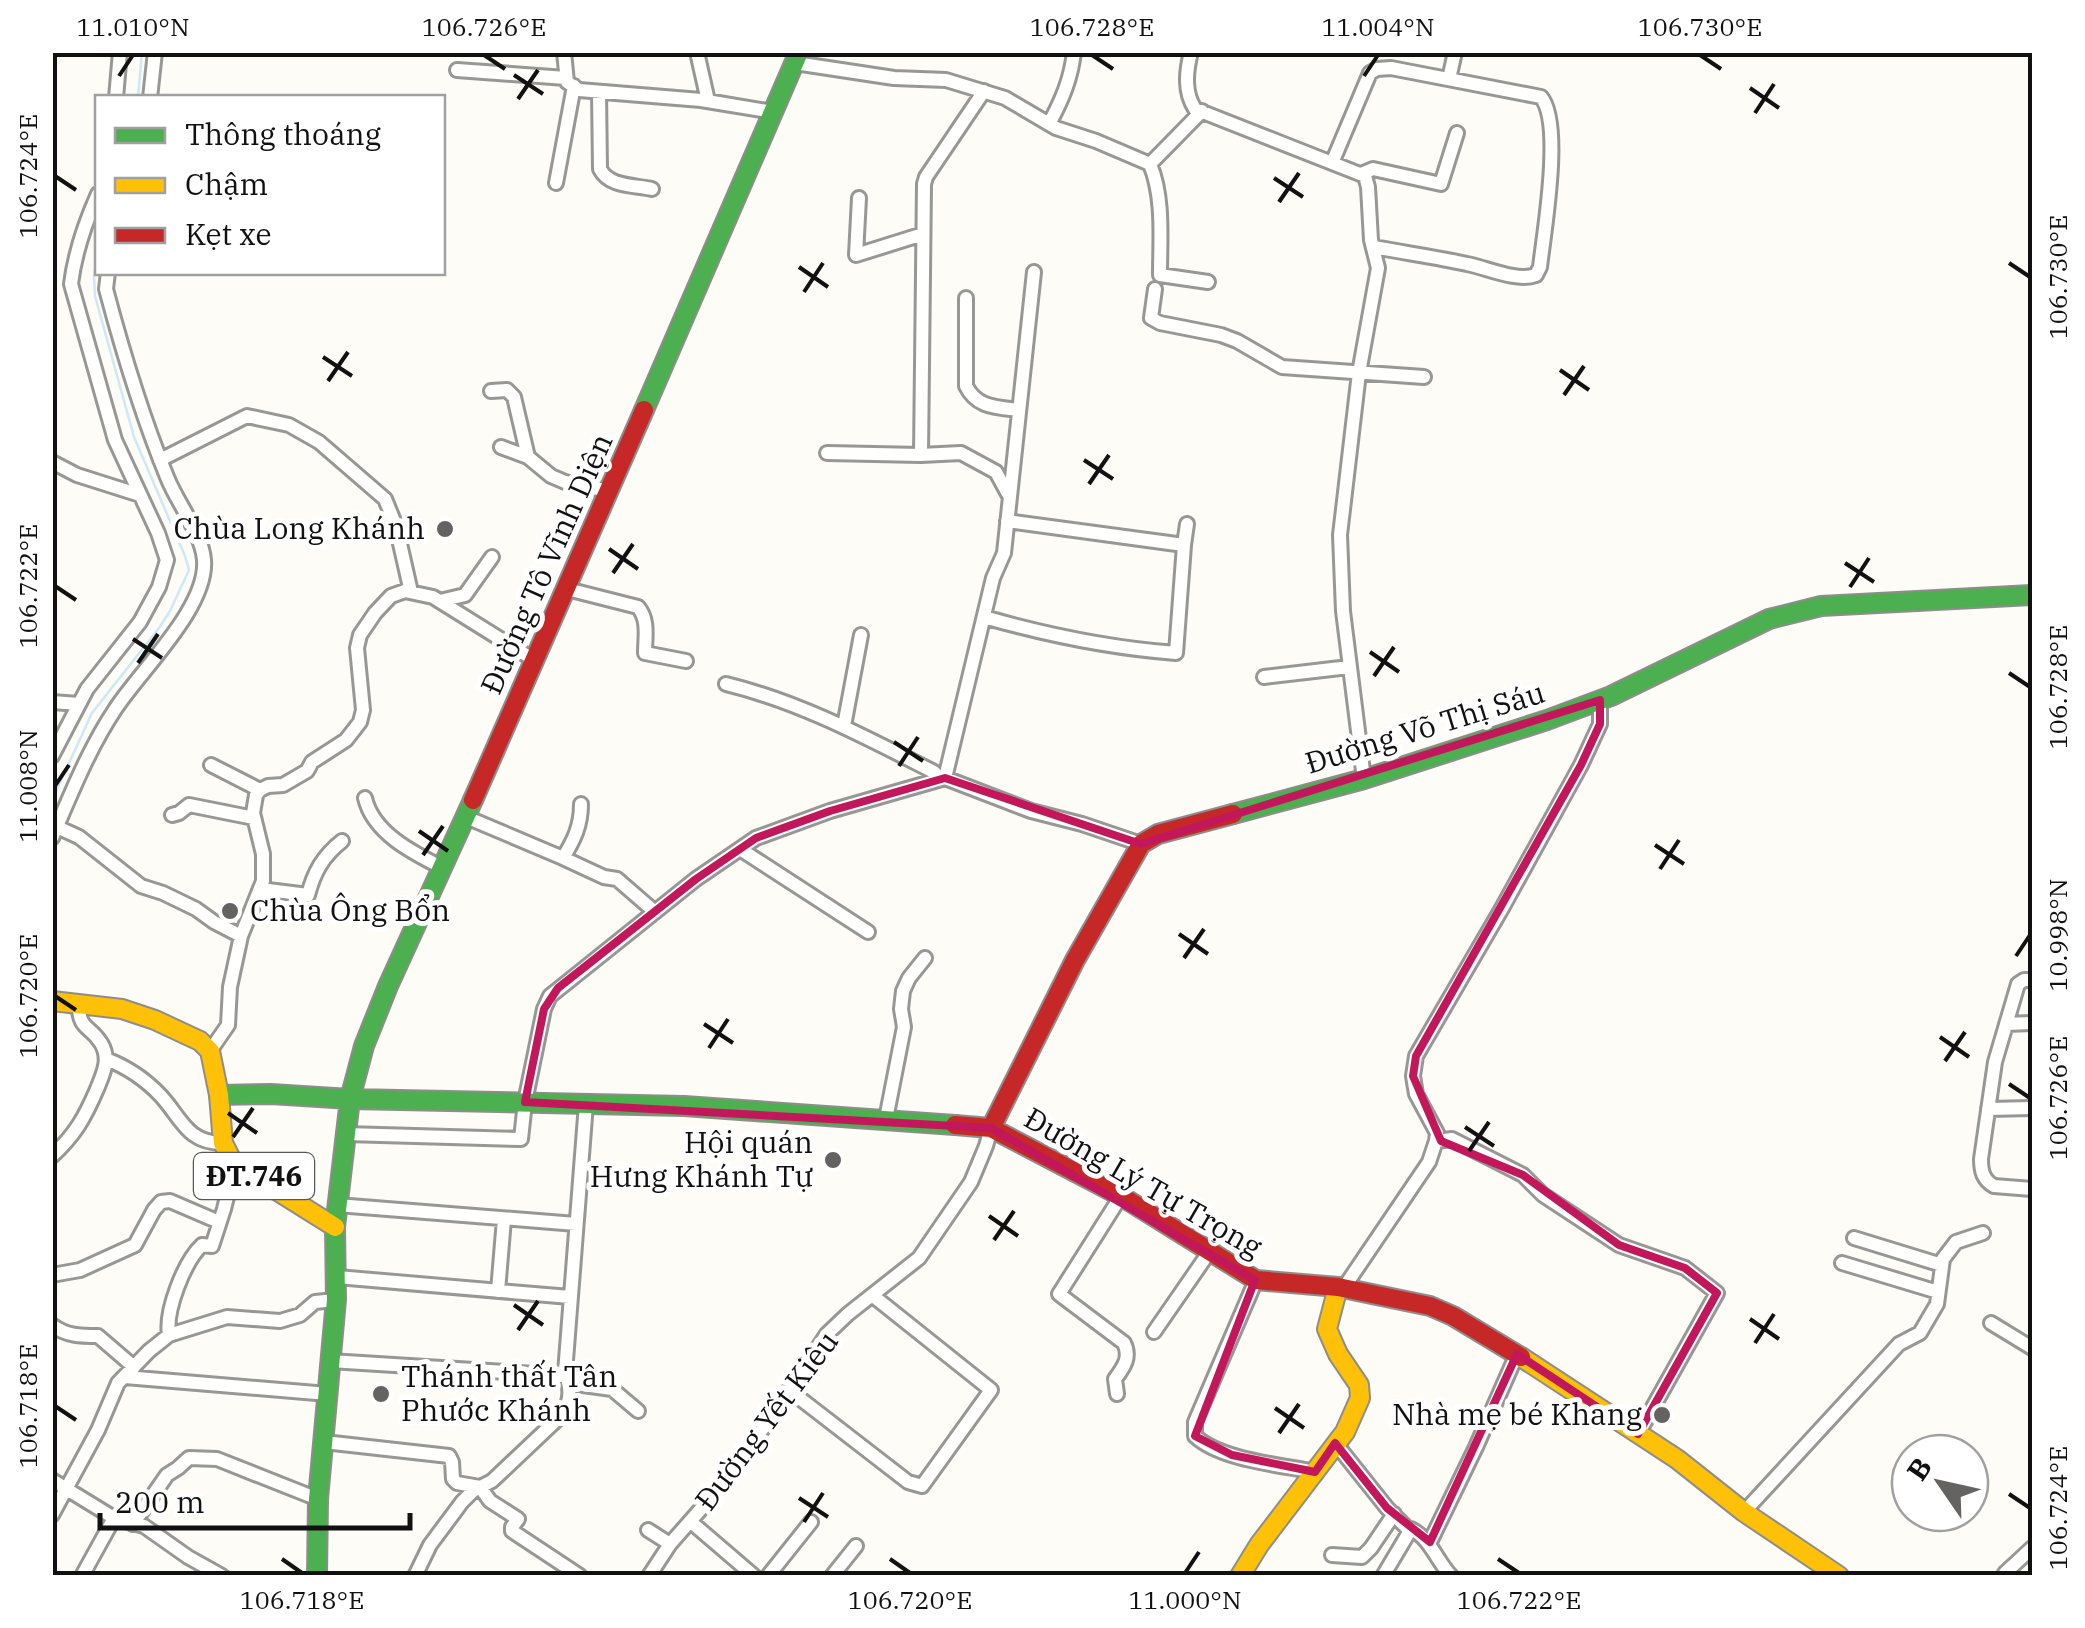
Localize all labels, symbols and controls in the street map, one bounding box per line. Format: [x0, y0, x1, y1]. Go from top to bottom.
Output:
text: 11.010°N [77, 10, 189, 43]
text: 106.726°E [422, 10, 546, 43]
text: 106.728°E [1030, 10, 1154, 43]
text: 11.004°N [1322, 10, 1434, 43]
text: 106.730°E [1638, 10, 1762, 43]
legend [95, 95, 445, 275]
text: 106.724°E [11, 114, 44, 238]
text: Thông thoáng [185, 114, 381, 153]
text: Chậm [185, 164, 268, 203]
text: Kẹt xe [185, 214, 272, 253]
text: 106.730°E [2041, 215, 2074, 339]
street label: Đường Tô Vĩnh Diện [471, 427, 621, 700]
place label: Chùa Long Khánh [174, 508, 425, 547]
marker: Chùa Long Khánh [434, 518, 456, 540]
text: 106.722°E [11, 524, 44, 648]
text: 106.728°E [2041, 625, 2074, 749]
street label: Đường Võ Thị Sáu [1300, 672, 1549, 782]
text: 11.008°N [11, 730, 44, 842]
text: 10.998°N [2041, 879, 2074, 991]
place label: Chùa Ông Bổn [250, 890, 450, 929]
marker: Chùa Ông Bổn [219, 900, 241, 922]
text: 106.720°E [11, 934, 44, 1058]
text: 106.726°E [2041, 1036, 2074, 1160]
street label: Đường Lý Tự Trọng [1018, 1098, 1270, 1266]
place label: Hội quán Hưng Khánh Tự [590, 1122, 813, 1195]
marker: Hội quán Hưng Khánh Tự [822, 1149, 844, 1171]
road number: ĐT.746 [194, 1153, 314, 1199]
street label: Đường Yết Kiêu [686, 1323, 846, 1518]
text: 106.718°E [11, 1344, 44, 1468]
place label: Thánh thất Tân Phước Khánh [401, 1356, 617, 1429]
marker: Thánh thất Tân Phước Khánh [370, 1383, 392, 1405]
place label: Nhà mẹ bé Khang [1392, 1394, 1642, 1433]
marker: Nhà mẹ bé Khang [1651, 1404, 1673, 1426]
north arrow [1890, 1433, 1990, 1533]
text: 106.724°E [2041, 1446, 2074, 1570]
text: B [1898, 1450, 1940, 1487]
scale bar [100, 1468, 410, 1530]
text: 200 m [115, 1482, 205, 1521]
text: 106.718°E [240, 1583, 364, 1616]
text: 106.720°E [848, 1583, 972, 1616]
text: 11.000°N [1129, 1583, 1241, 1616]
text: 106.722°E [1457, 1583, 1581, 1616]

